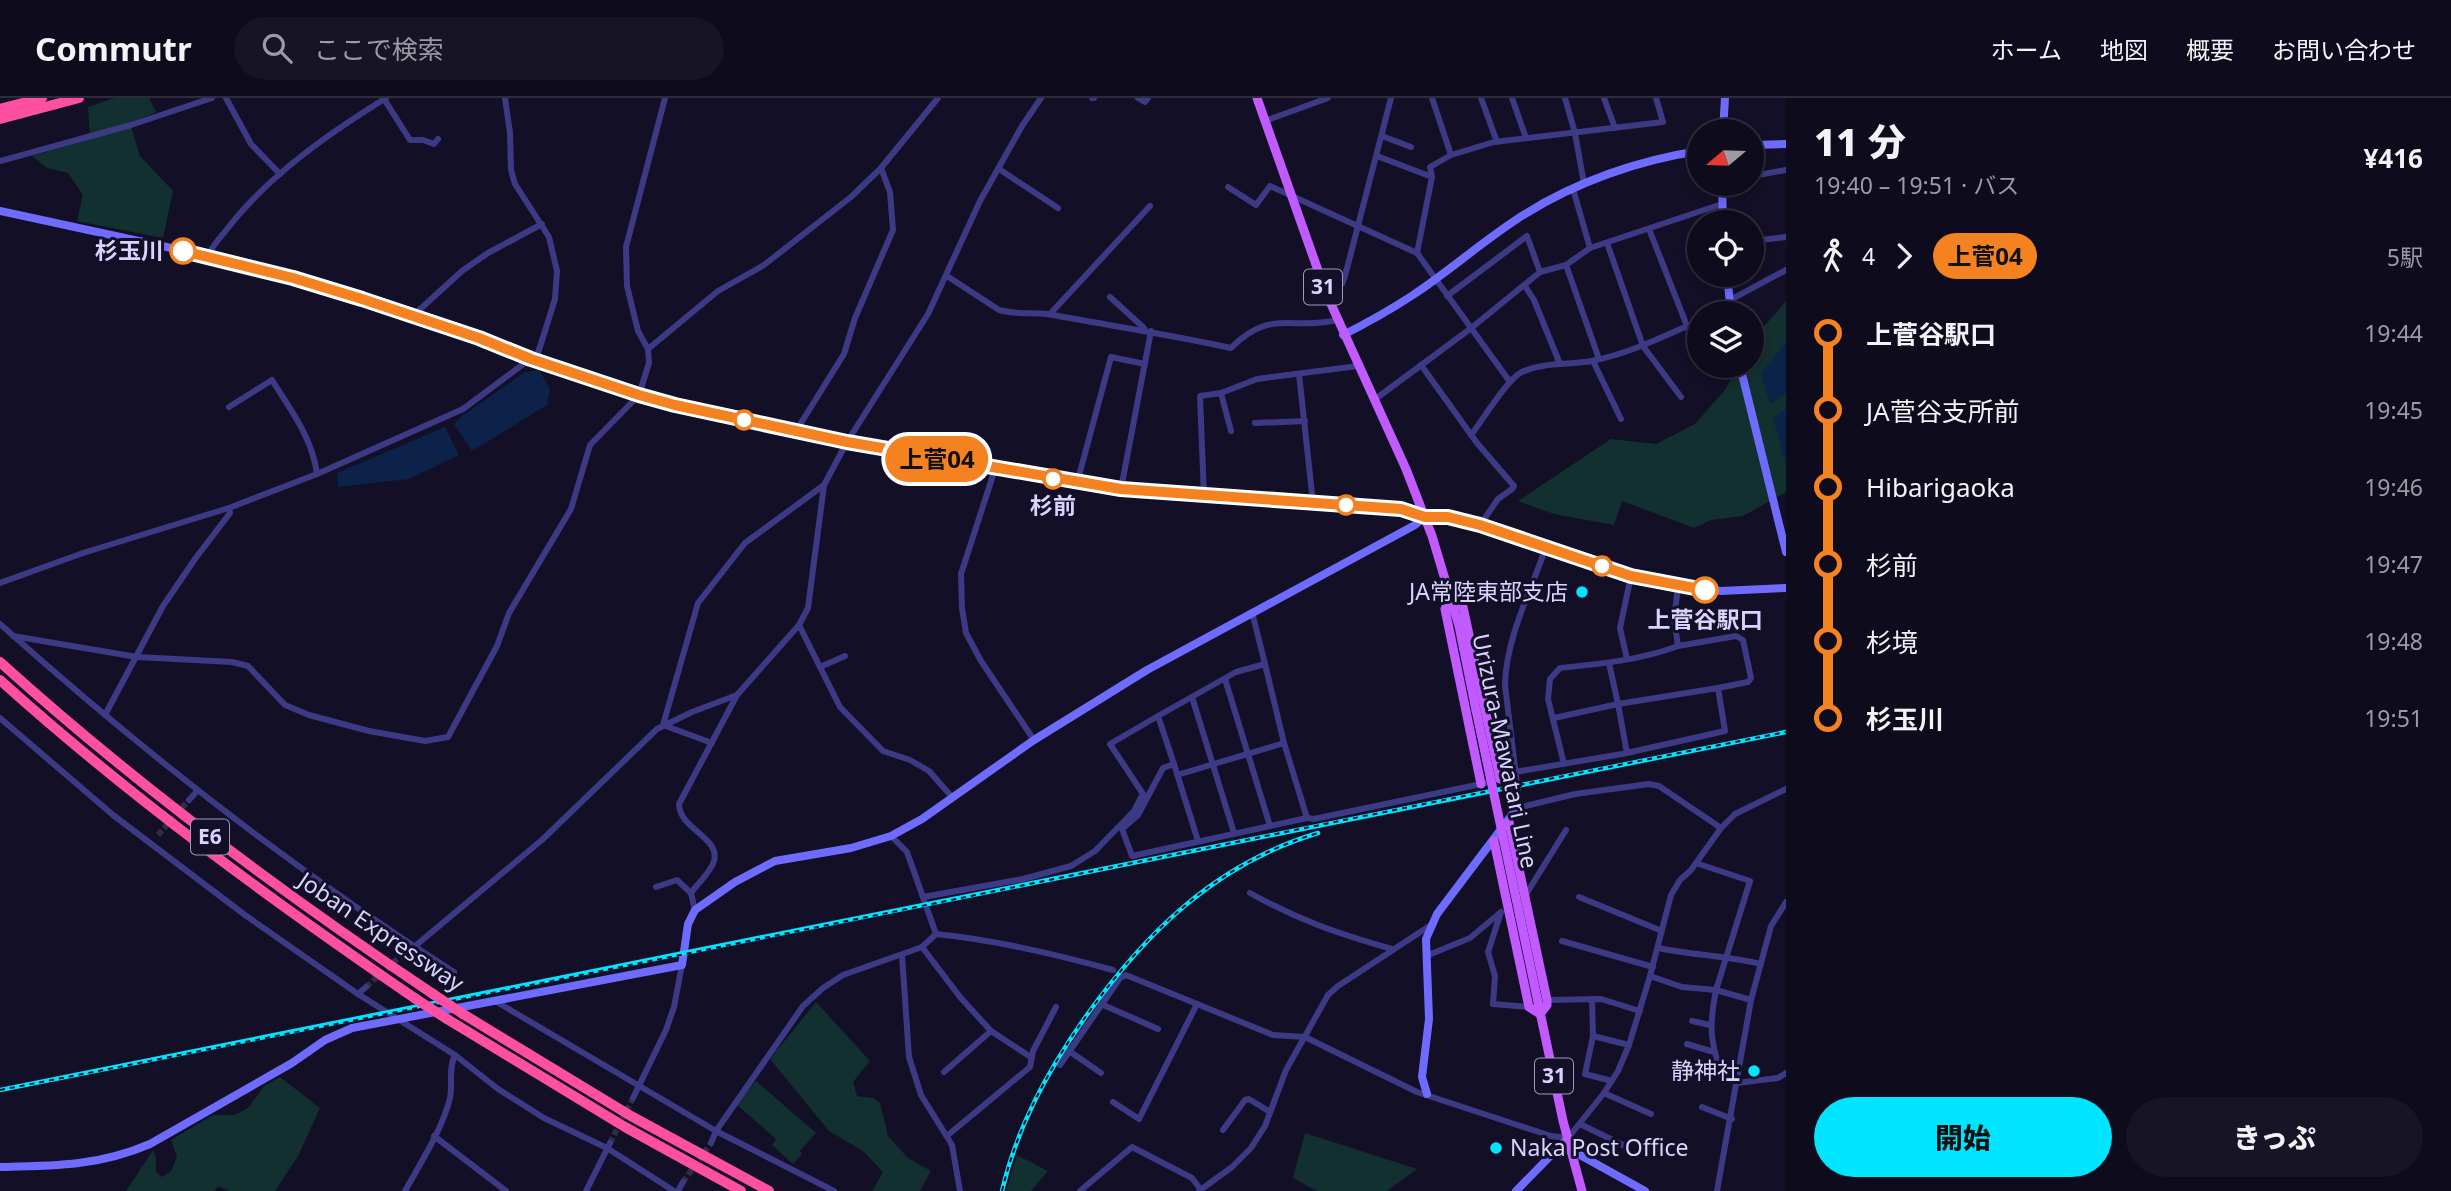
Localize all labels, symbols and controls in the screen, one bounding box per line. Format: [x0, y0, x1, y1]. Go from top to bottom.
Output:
search box [234, 17, 724, 80]
text: Commutr [35, 26, 192, 71]
icon: search [258, 29, 296, 67]
text: ここで検索 [314, 31, 444, 67]
text: ホーム [1991, 33, 2062, 66]
text: 地図 [2100, 33, 2148, 66]
text: 概要 [2186, 33, 2234, 66]
text: お問い合わせ [2272, 33, 2416, 66]
text: 11 分 [1814, 115, 1906, 167]
north arrow [1687, 119, 1764, 196]
map controls [1687, 119, 1764, 378]
text: ¥416 [2364, 140, 2423, 176]
text: 19:40 – 19:51 · バス [1814, 169, 2019, 201]
button: locate [1687, 210, 1764, 287]
place label: 杉玉川 [95, 234, 164, 266]
icon: walk [1814, 237, 1852, 275]
icon: forward [1885, 237, 1923, 275]
marker: 杉玉川 [170, 238, 196, 264]
text: 上菅04 [1947, 239, 2023, 272]
text: 4 [1862, 240, 1875, 272]
text: 5駅 [2387, 241, 2423, 273]
road number: 31 [1304, 270, 1342, 304]
button: layers [1687, 301, 1764, 378]
text: 上菅谷駅口 [1866, 316, 1996, 352]
text: 19:44 [2364, 317, 2423, 349]
text: JA菅谷支所前 [1866, 393, 2020, 429]
text: 19:45 [2364, 394, 2423, 426]
unlabelled marker [734, 410, 754, 430]
line badge: 上菅04 [888, 436, 986, 482]
text: 上菅04 [899, 442, 975, 475]
marker: 杉前 [1043, 469, 1063, 489]
text: Hibarigaoka [1866, 469, 2015, 505]
text: 19:46 [2364, 471, 2423, 503]
place label: 杉前 [1030, 489, 1076, 521]
unlabelled marker [1336, 495, 1356, 515]
text: 杉前 [1866, 547, 1918, 583]
text: 19:47 [2364, 548, 2423, 580]
unlabelled marker [1592, 556, 1612, 576]
place label: JA常陸東部支店 [1407, 575, 1568, 607]
marker: 上菅谷駅口 [1692, 577, 1718, 603]
marker: JA常陸東部支店 [1574, 584, 1590, 600]
place label: 上菅谷駅口 [1648, 603, 1763, 635]
text: 杉境 [1866, 624, 1918, 660]
text: 19:48 [2364, 625, 2423, 657]
street label: Urizura-Mawatari Line [1465, 631, 1546, 871]
text: 杉玉川 [1866, 701, 1944, 737]
text: 19:51 [2364, 702, 2423, 734]
road number: E6 [191, 820, 229, 854]
street label: Joban Expressway [291, 863, 471, 999]
place label: 静神社 [1671, 1054, 1740, 1086]
road number: 31 [1535, 1058, 1573, 1094]
marker: 静神社 [1746, 1063, 1762, 1079]
button: 開始 [1814, 1097, 2112, 1177]
button: きっぷ [2126, 1097, 2423, 1177]
place label: Naka Post Office [1510, 1131, 1688, 1163]
marker: Naka Post Office [1488, 1140, 1504, 1156]

